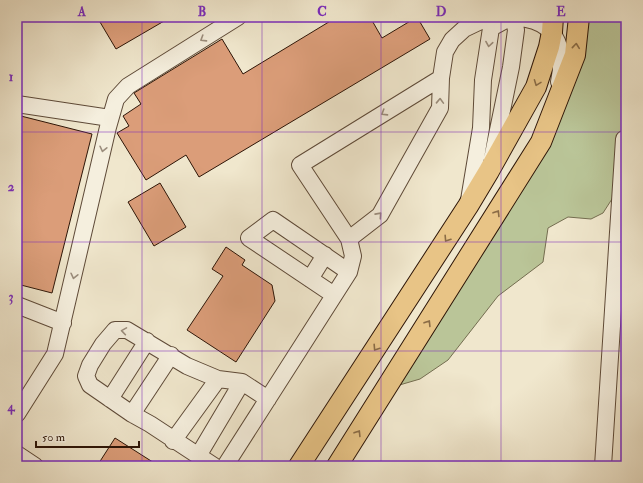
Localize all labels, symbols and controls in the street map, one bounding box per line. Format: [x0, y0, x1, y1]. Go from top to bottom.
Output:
text: A [77, 4, 87, 20]
text: B [198, 4, 206, 20]
text: C [317, 4, 327, 20]
text: D [436, 4, 447, 20]
text: E [556, 4, 566, 20]
one-way arrow [200, 34, 207, 41]
one-way arrow [485, 41, 494, 47]
one-way arrow [572, 43, 581, 49]
text: 1 [9, 69, 14, 85]
one-way arrow [534, 80, 542, 87]
one-way arrow [436, 98, 444, 104]
one-way arrow [381, 108, 388, 116]
one-way arrow [100, 146, 108, 152]
text: 2 [8, 179, 15, 195]
one-way arrow [493, 210, 500, 217]
one-way arrow [374, 212, 381, 220]
one-way arrow [444, 235, 451, 242]
one-way arrow [71, 272, 79, 279]
text: 3 [9, 289, 14, 305]
one-way arrow [423, 320, 431, 327]
one-way arrow [121, 327, 128, 336]
one-way arrow [373, 344, 380, 351]
text: 4 [6, 399, 15, 415]
scale bar [36, 423, 139, 449]
text: 50 m [42, 430, 66, 445]
one-way arrow [354, 430, 361, 437]

